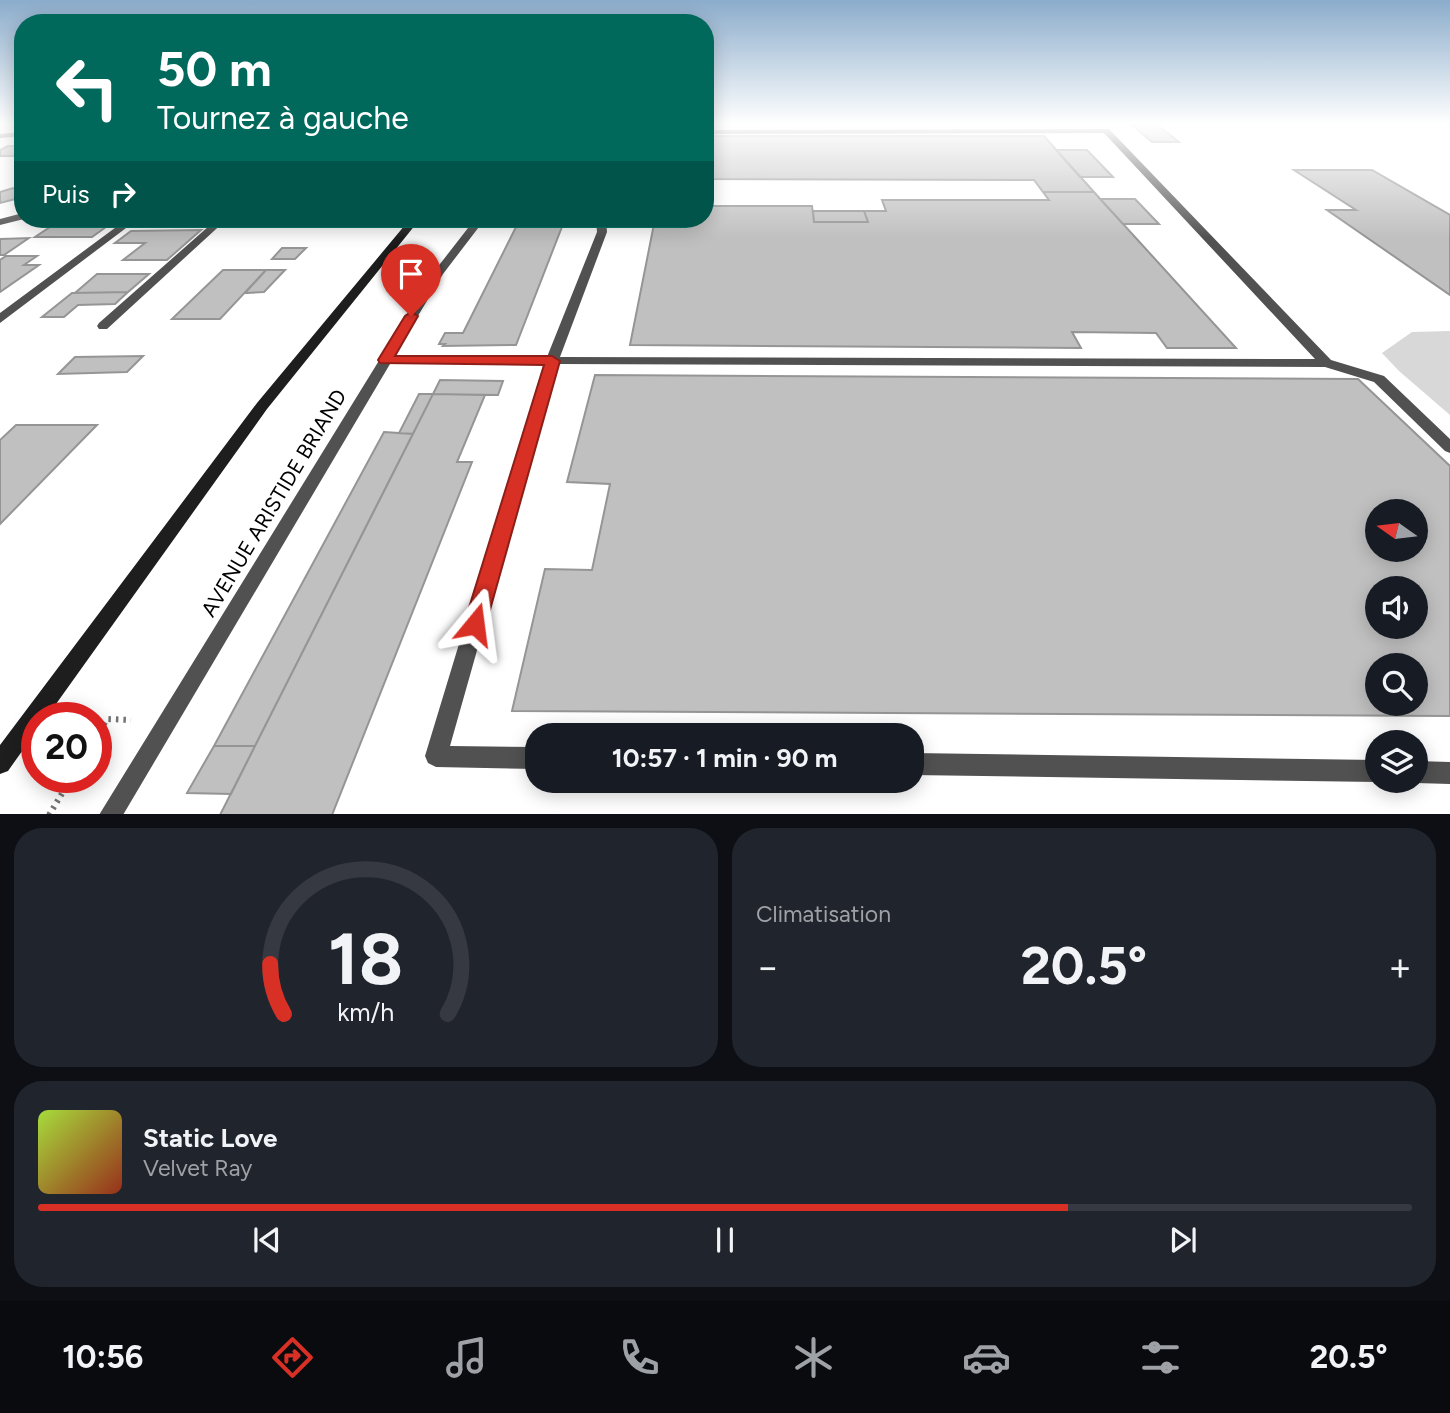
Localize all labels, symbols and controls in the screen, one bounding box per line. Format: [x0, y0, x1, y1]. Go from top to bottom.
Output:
text: 50 m [157, 39, 272, 98]
icon: left [42, 42, 133, 133]
text: Tournez à gauche [157, 99, 409, 137]
icon: right [104, 175, 142, 213]
text: Puis [42, 178, 90, 210]
pin [381, 244, 441, 316]
icon: arrive [392, 255, 430, 293]
street label: AVENUE ARISTIDE BRIAND [196, 384, 351, 621]
north arrow [1365, 499, 1428, 562]
map controls [1365, 499, 1428, 793]
button: sound [1365, 576, 1428, 639]
position arrow [438, 587, 512, 661]
button: search [1365, 653, 1428, 716]
speed limit sign: 20 [21, 702, 112, 793]
button: layers [1365, 730, 1428, 793]
text: 10:57 · 1 min · 90 m [612, 742, 837, 774]
text: Climatisation [756, 900, 891, 928]
text: 18 [328, 915, 404, 1002]
text: 20.5° [1021, 935, 1147, 997]
text: − [756, 944, 780, 990]
text: + [1388, 944, 1412, 990]
text: km/h [337, 996, 395, 1026]
text: Static Love [143, 1122, 277, 1154]
text: Velvet Ray [143, 1154, 252, 1182]
icon: previous [248, 1221, 286, 1259]
icon: pause [706, 1221, 744, 1259]
icon: next [1164, 1221, 1202, 1259]
icon: directions [268, 1333, 317, 1382]
icon: music [442, 1333, 491, 1382]
icon: phone [615, 1333, 664, 1382]
icon: climate [789, 1333, 838, 1382]
icon: car [962, 1333, 1011, 1382]
icon: filters [1136, 1333, 1185, 1382]
text: 10:56 [62, 1338, 143, 1376]
text: 20.5° [1310, 1338, 1388, 1376]

